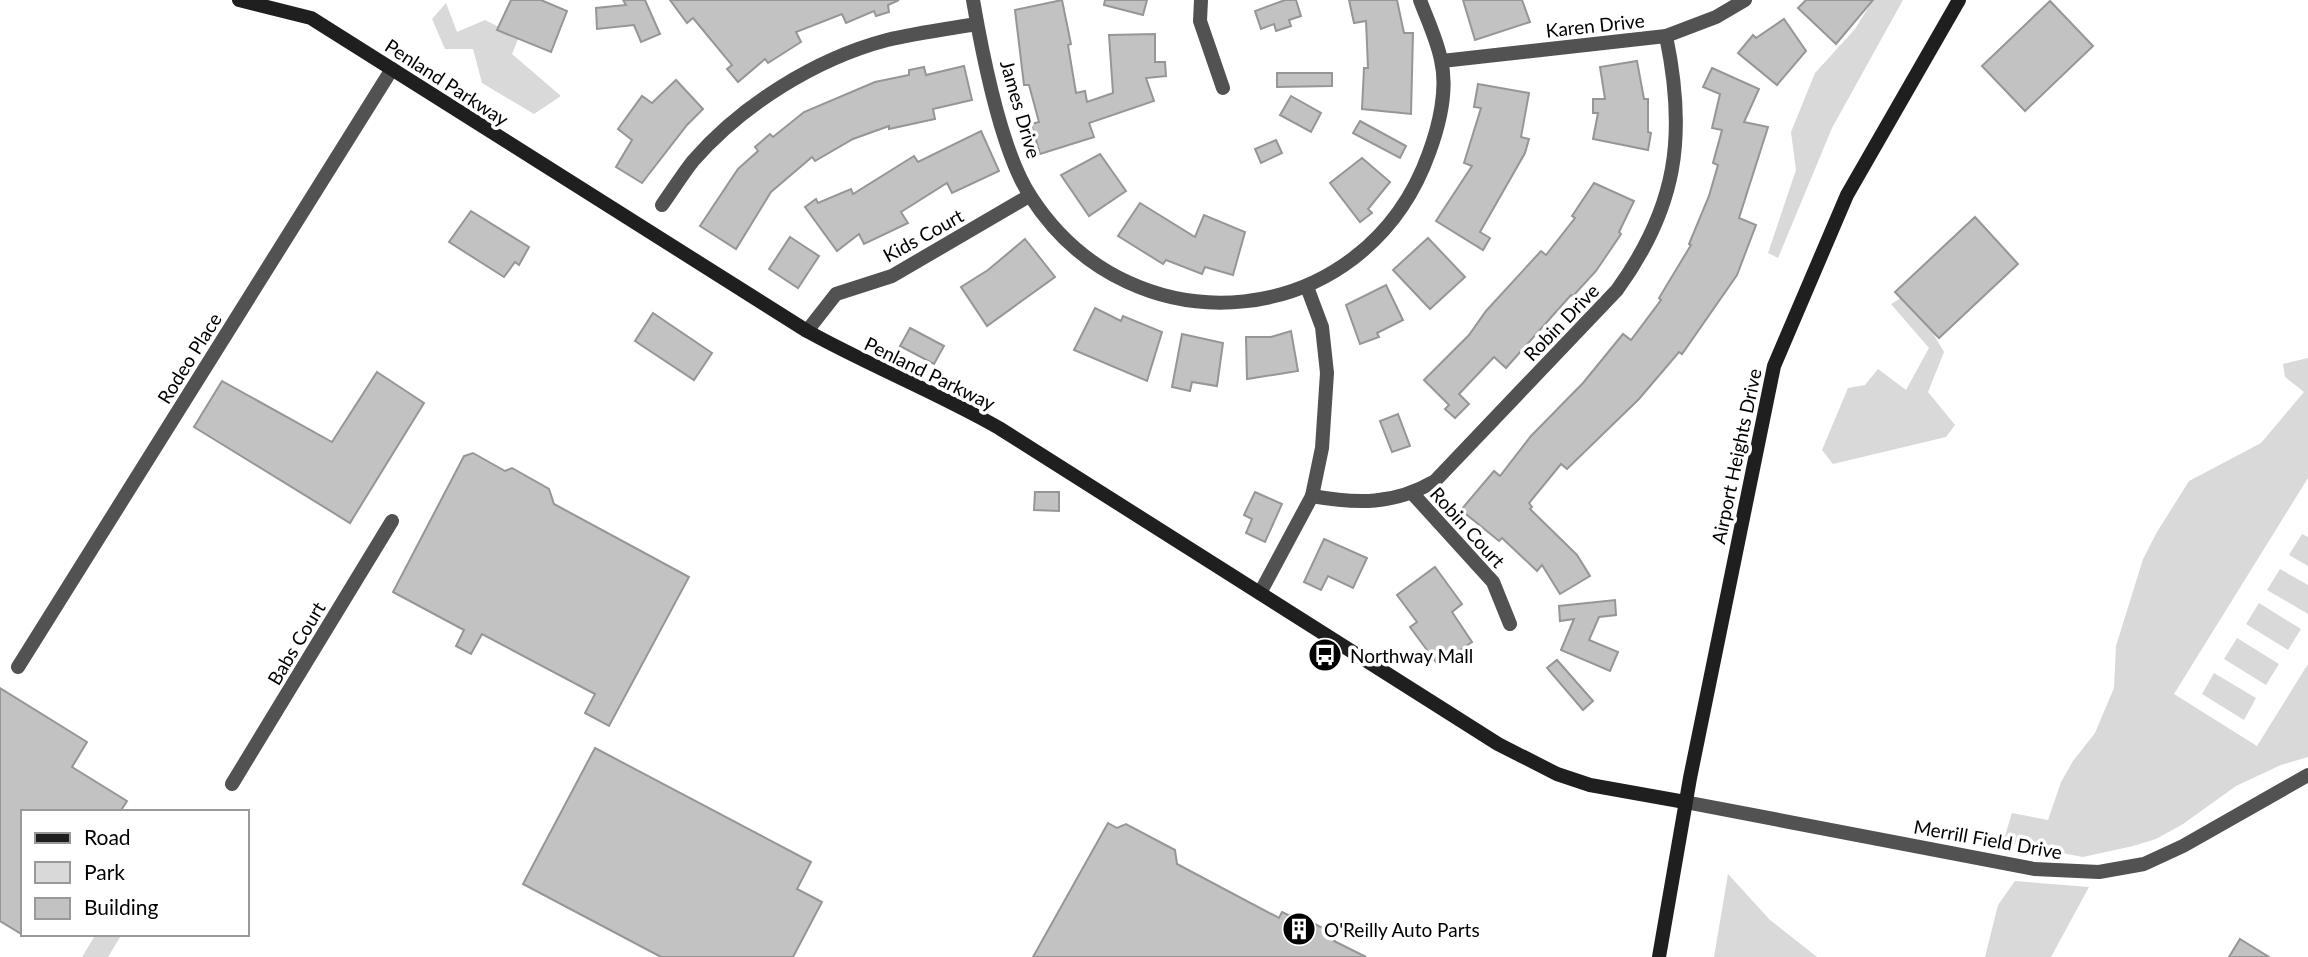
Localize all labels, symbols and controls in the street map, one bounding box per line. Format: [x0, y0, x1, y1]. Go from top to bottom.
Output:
street label: Karen Drive [1544, 8, 1646, 42]
street label: Penland Parkway [381, 34, 513, 131]
street label: James Drive [996, 57, 1046, 161]
street label: Kids Court [879, 203, 967, 267]
street label: Robin Drive [1519, 279, 1603, 365]
street label: Rodeo Place [152, 308, 226, 408]
street label: Penland Parkway [861, 331, 999, 415]
street label: Airport Heights Drive [1706, 366, 1766, 546]
street label: Robin Court [1426, 482, 1510, 572]
street label: Babs Court [262, 597, 330, 689]
bus stop icon: Northway Mall [1306, 636, 1344, 674]
place label: Northway Mall [1350, 644, 1473, 667]
legend [21, 810, 248, 936]
street label: Merrill Field Drive [1912, 815, 2064, 863]
text: Road [84, 824, 131, 849]
text: Park [84, 859, 125, 884]
text: Building [84, 894, 159, 919]
building icon: O'Reilly Auto Parts [1280, 910, 1318, 948]
place label: O'Reilly Auto Parts [1324, 918, 1480, 941]

